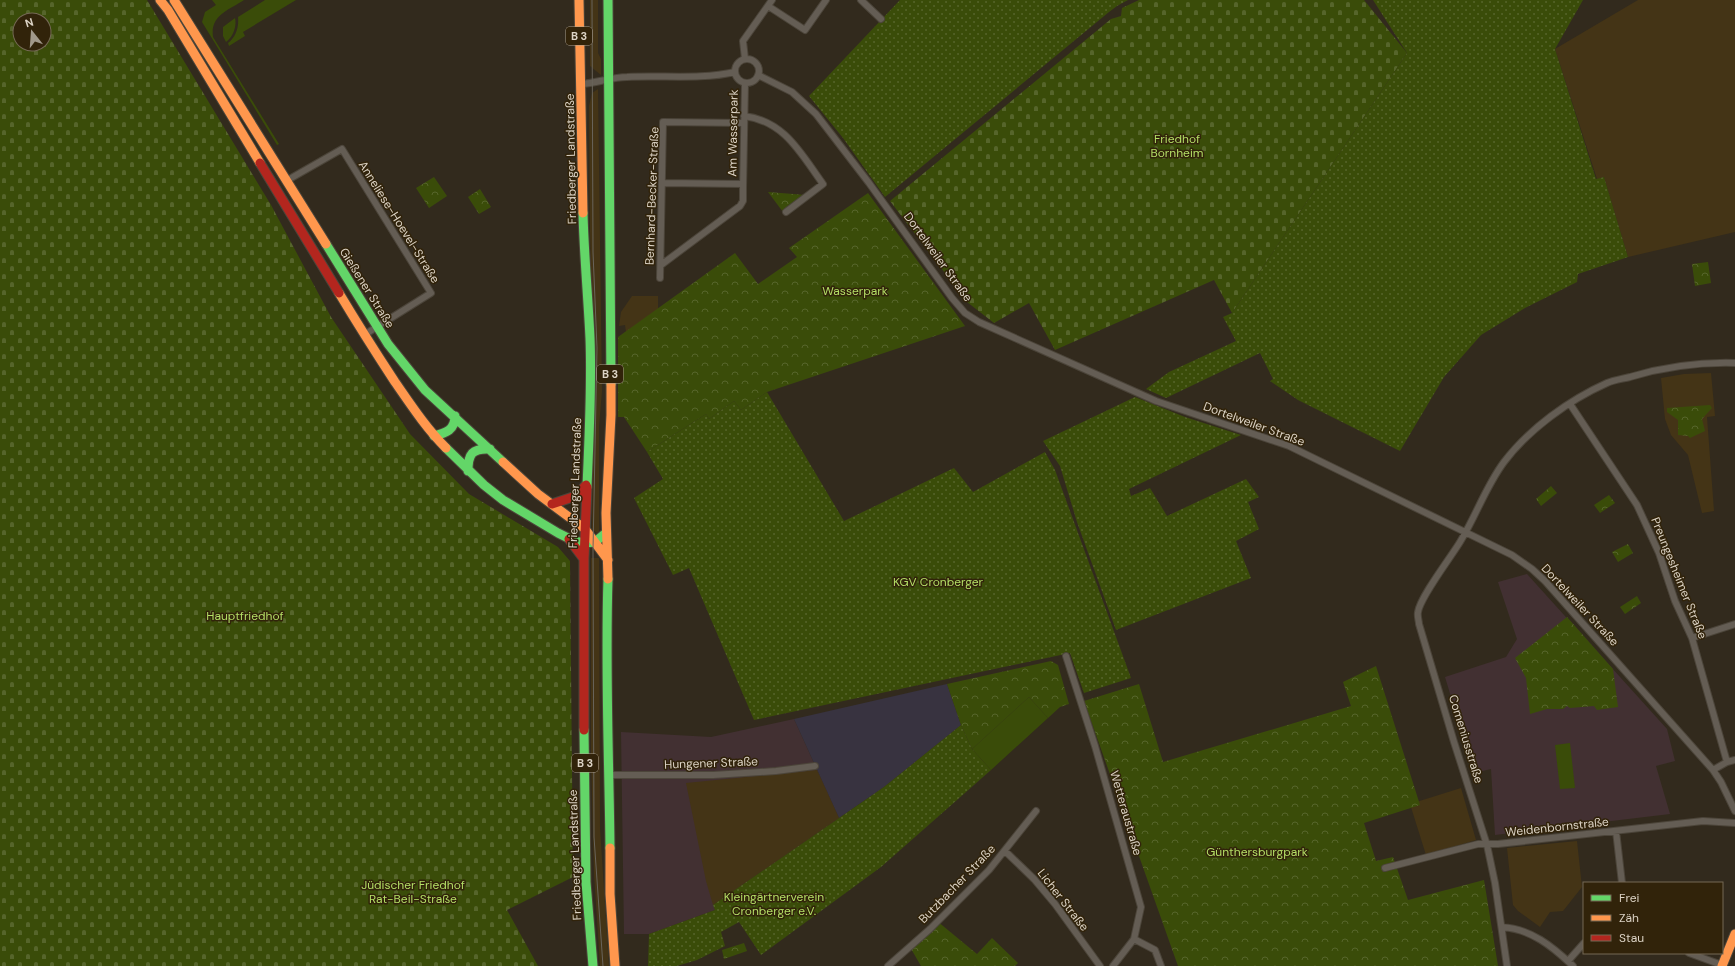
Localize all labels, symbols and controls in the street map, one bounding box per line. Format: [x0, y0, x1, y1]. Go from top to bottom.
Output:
north arrow [12, 12, 52, 52]
text: N [23, 15, 35, 30]
road number: B 3 [566, 27, 592, 45]
street label: Am Wasserpark [724, 89, 742, 177]
street label: Friedberger Landstraße [562, 93, 580, 225]
street label: Bernhard-Becker-Straße [642, 126, 662, 266]
park label: Friedhof Bornheim [1151, 131, 1203, 161]
street label: Anneliese-Hoevel-Straße [355, 158, 443, 286]
street label: Dortelweiler Straße [900, 209, 976, 305]
street label: Gießener Straße [336, 245, 398, 331]
park label: Wasserpark [822, 283, 888, 299]
road number: B 3 [597, 365, 623, 383]
street label: Dortelweiler Straße [1201, 398, 1307, 450]
street label: Friedberger Landstraße [565, 417, 585, 549]
street label: Preungesheimer Straße [1647, 515, 1711, 641]
street label: Dortelweiler Straße [1538, 560, 1622, 650]
park label: KGV Cronberger [893, 574, 984, 590]
park label: Hauptfriedhof [206, 608, 284, 624]
street label: Comeniusstraße [1445, 693, 1487, 785]
street label: Hungener Straße [664, 753, 758, 773]
road number: B 3 [572, 754, 598, 772]
street label: Wetteraustraße [1106, 769, 1146, 857]
street label: Friedberger Landstraße [565, 789, 585, 921]
street label: Weidenbornstraße [1504, 814, 1610, 840]
street label: Butzbacher Straße [915, 841, 999, 927]
park label: Günthersburgpark [1206, 844, 1308, 860]
street label: Licher Straße [1034, 866, 1092, 934]
park label: Jüdischer Friedhof Rat-Beil-Straße [361, 877, 465, 907]
legend [1583, 882, 1723, 954]
park label: Kleingärtnerverein Cronberger e.V. [724, 889, 824, 919]
text: Frei [1619, 890, 1639, 906]
text: Zäh [1619, 910, 1639, 926]
text: Stau [1619, 930, 1644, 946]

